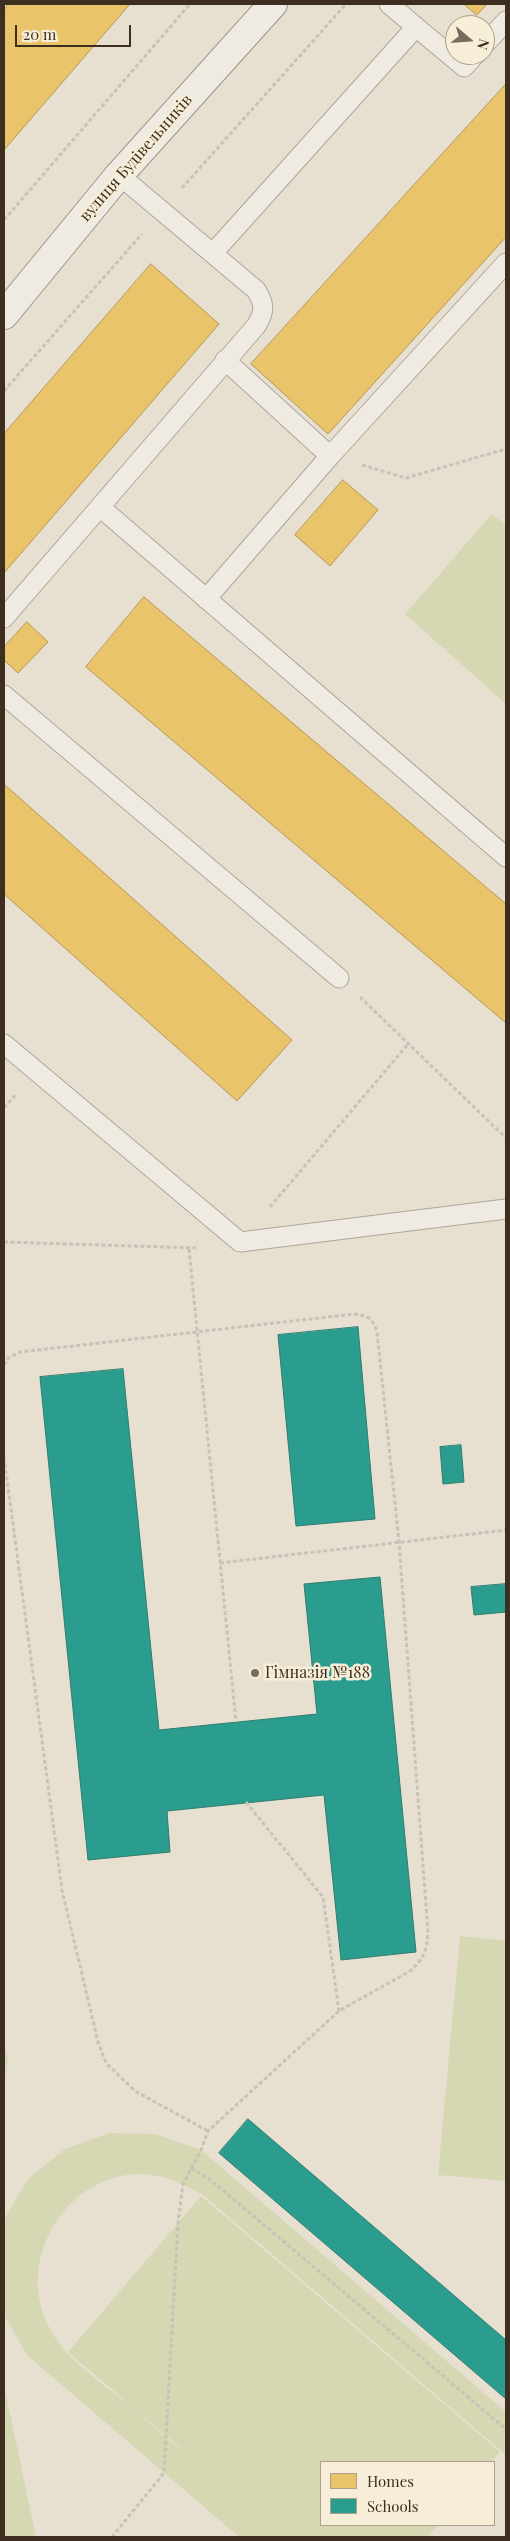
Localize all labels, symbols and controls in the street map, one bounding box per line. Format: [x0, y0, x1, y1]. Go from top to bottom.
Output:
scale bar [18, 15, 134, 47]
north arrow [445, 15, 495, 65]
text: 20 m [23, 24, 56, 44]
text: N [473, 37, 494, 52]
street label: вулиця Будівельників [76, 91, 196, 225]
place label: Гімназія №188 [265, 1663, 370, 1683]
marker: Гімназія №188 [249, 1667, 261, 1679]
legend [320, 2461, 495, 2526]
text: Homes [367, 2471, 414, 2491]
text: Schools [367, 2496, 419, 2516]

